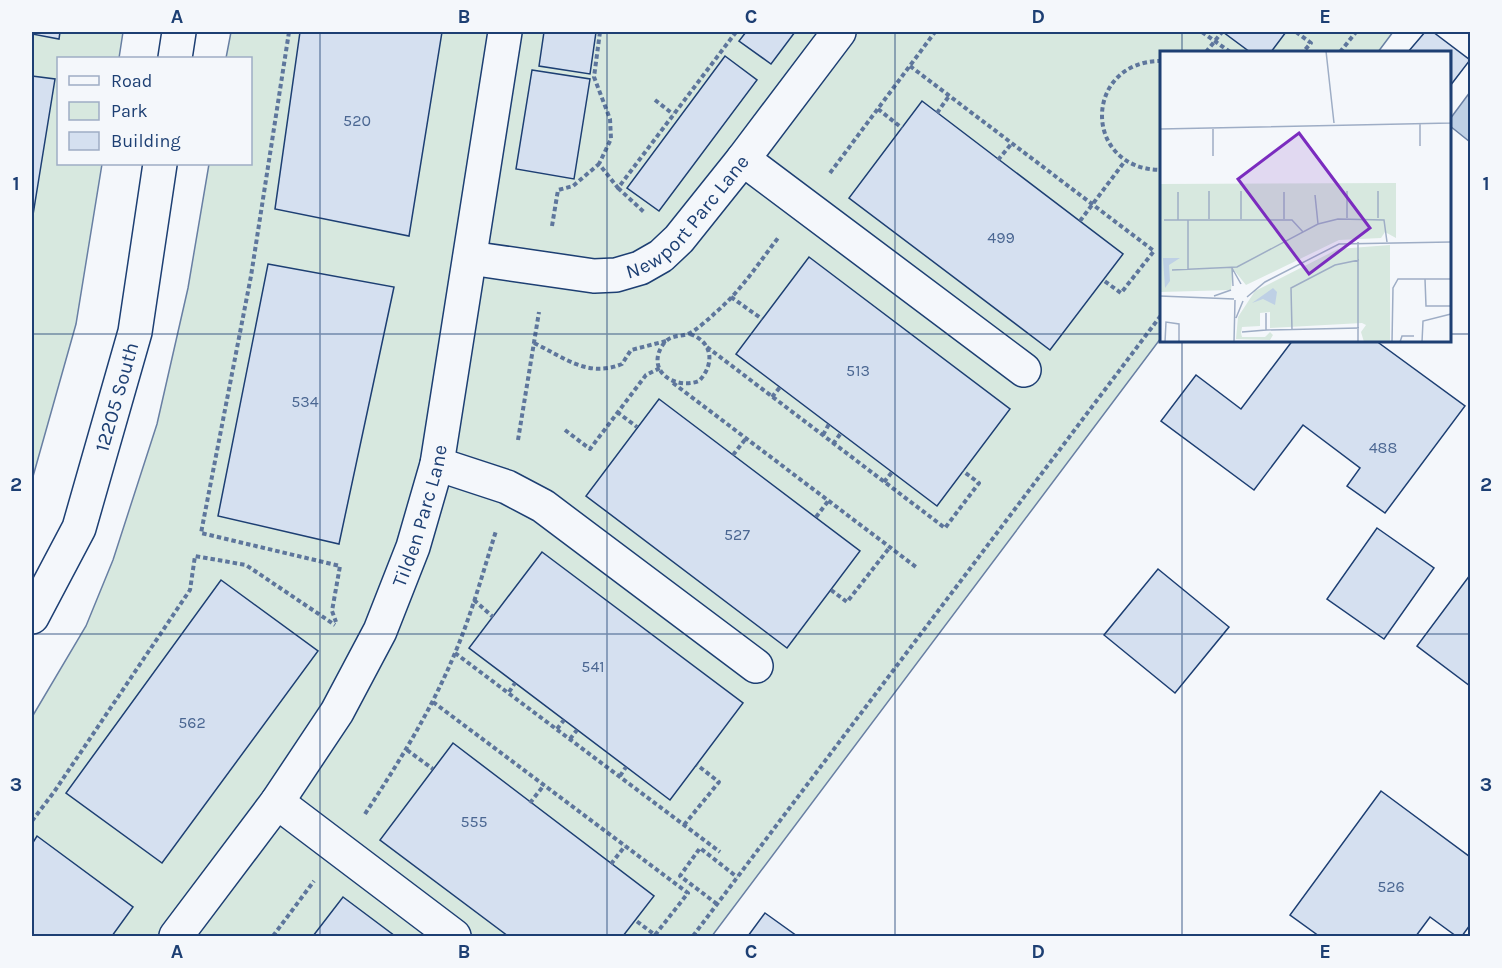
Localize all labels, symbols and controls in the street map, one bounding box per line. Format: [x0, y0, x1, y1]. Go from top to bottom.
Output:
text: A [171, 5, 184, 28]
text: B [458, 5, 470, 28]
text: C [745, 5, 757, 28]
text: D [1031, 5, 1045, 28]
text: E [1319, 5, 1331, 28]
inset map [1160, 51, 1451, 342]
legend [57, 57, 252, 165]
text: Road [111, 70, 152, 92]
text: Park [111, 100, 148, 122]
house number: 520 [343, 111, 371, 130]
text: Building [111, 130, 181, 152]
street label: Newport Parc Lane [623, 150, 753, 283]
text: 1 [12, 172, 20, 195]
text: 1 [1482, 172, 1490, 195]
house number: 499 [987, 228, 1015, 247]
street label: 12205 South [90, 340, 143, 454]
house number: 513 [846, 361, 870, 380]
house number: 534 [291, 392, 319, 411]
house number: 488 [1369, 438, 1397, 457]
street label: Tilden Parc Lane [387, 443, 451, 590]
text: 2 [10, 473, 22, 496]
text: 2 [1480, 473, 1492, 496]
house number: 527 [724, 525, 750, 544]
house number: 541 [581, 657, 605, 676]
house number: 562 [178, 713, 206, 732]
text: 3 [10, 773, 22, 796]
text: 3 [1480, 773, 1492, 796]
house number: 555 [460, 812, 488, 831]
house number: 526 [1377, 877, 1405, 896]
text: A [171, 940, 184, 963]
text: B [458, 940, 470, 963]
text: C [745, 940, 757, 963]
text: D [1031, 940, 1045, 963]
text: E [1319, 940, 1331, 963]

